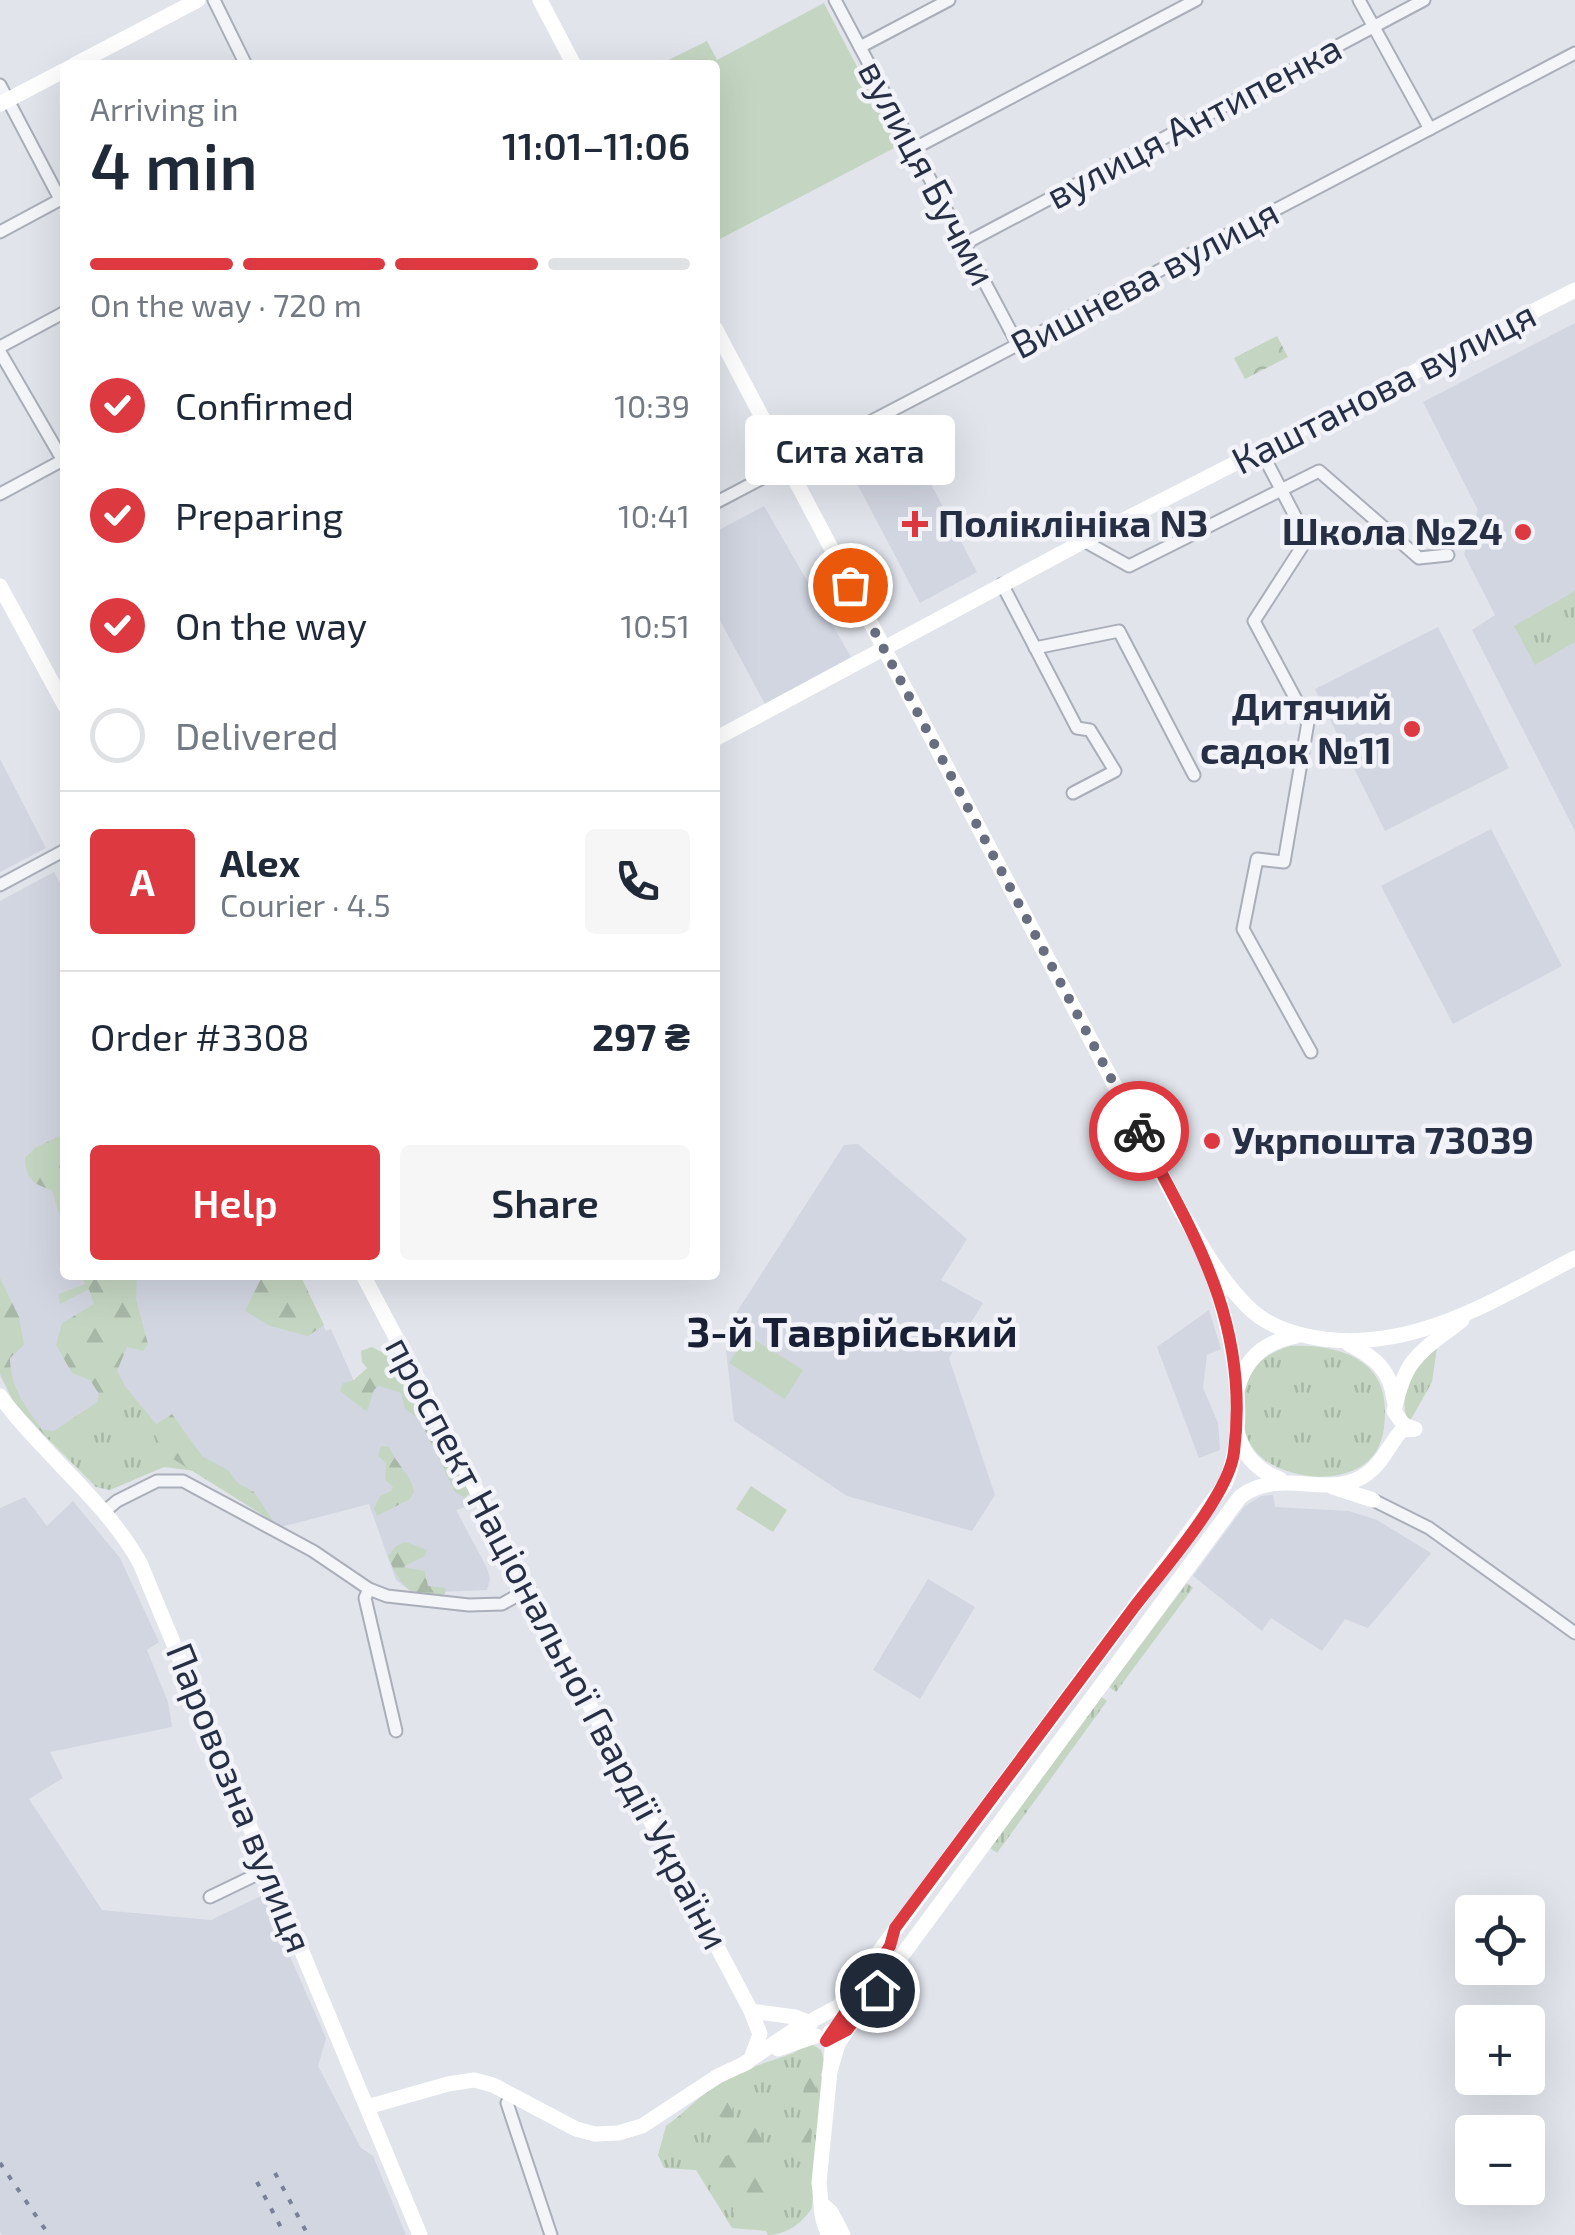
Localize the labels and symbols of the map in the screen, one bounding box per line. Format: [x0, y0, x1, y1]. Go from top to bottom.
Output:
street label: вулиця Антипенка [1038, 23, 1348, 217]
street label: вулиця Бучми [850, 51, 1007, 293]
street label: Вишнева вулиця [1002, 187, 1286, 367]
street label: Каштанова вулиця [1223, 290, 1543, 483]
callout: Сита хата [745, 415, 955, 485]
place label: Поліклініка N3 [938, 499, 1208, 545]
place label: Школа №24 [1282, 507, 1503, 553]
marker: Поліклініка N3 [902, 511, 928, 537]
marker: Школа №24 [1512, 521, 1534, 543]
pin [808, 543, 893, 628]
place label: Дитячий садок №11 [1200, 682, 1392, 772]
marker: Дитячий садок №11 [1401, 718, 1423, 740]
courier [1089, 1081, 1189, 1181]
place label: Укрпошта 73039 [1232, 1116, 1534, 1162]
marker: Укрпошта 73039 [1201, 1130, 1223, 1152]
district label: 3-й Таврійський [686, 1305, 1018, 1355]
street label: проспект Національної Гвардії України [377, 1328, 741, 1957]
street label: Паровозна вулиця [158, 1636, 324, 1959]
pin [835, 1948, 920, 2033]

